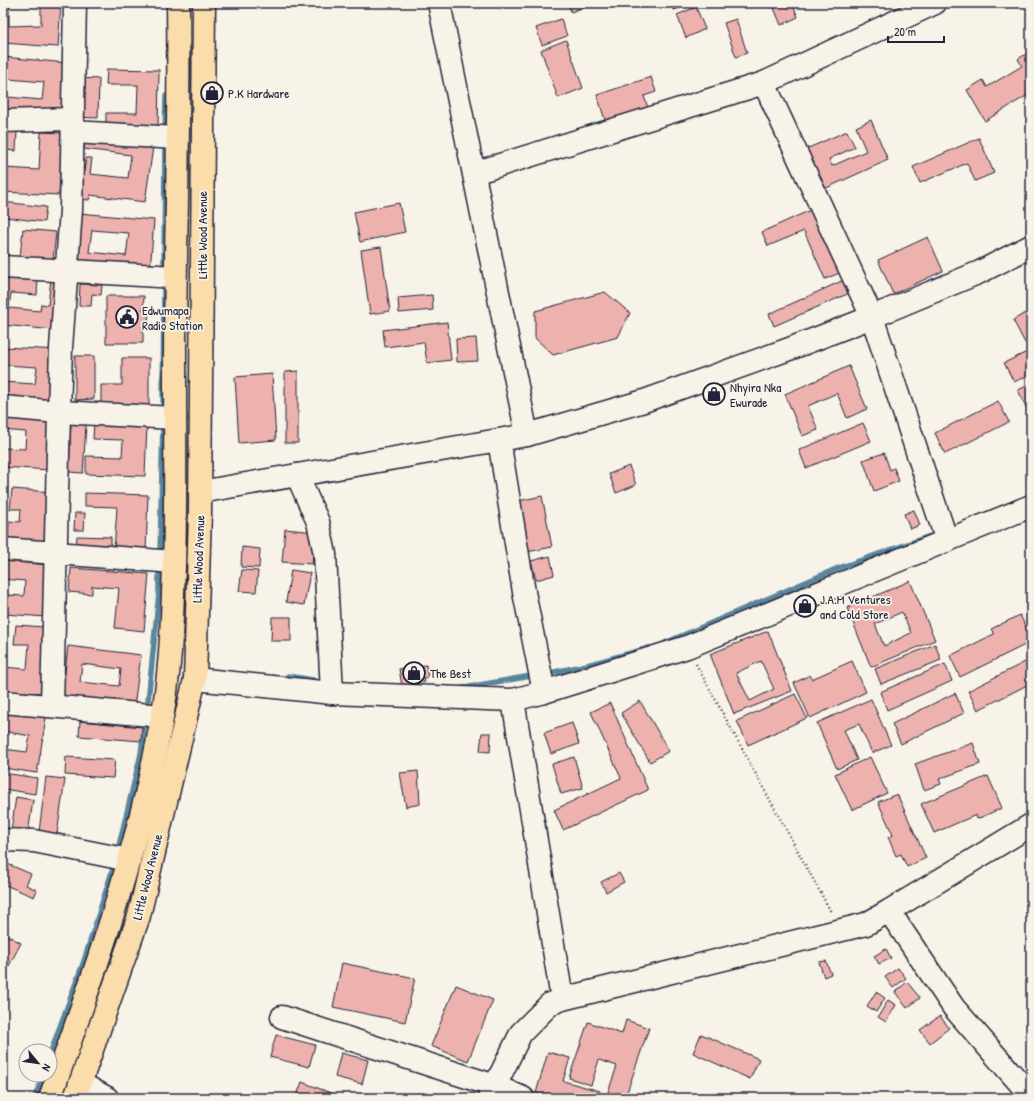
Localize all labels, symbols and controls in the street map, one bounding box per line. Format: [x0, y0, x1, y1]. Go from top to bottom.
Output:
scale bar [888, 18, 944, 44]
text: 20 m [894, 23, 916, 40]
shop icon: P.K Hardware [199, 80, 225, 106]
place label: P.K Hardware [228, 84, 289, 102]
street label: Little Wood Avenue [193, 191, 211, 279]
place label: Edwumapa Radio Station [142, 301, 203, 334]
public building icon: Edwumapa Radio Station [114, 304, 140, 330]
place label: Nhyira Nka Ewurade [730, 378, 781, 411]
shop icon: Nhyira Nka Ewurade [701, 381, 727, 407]
street label: Little Wood Avenue [187, 515, 209, 603]
place label: J.A.M Ventures and Cold Store [820, 590, 891, 623]
shop icon: J.A.M Ventures and Cold Store [792, 593, 818, 619]
shop icon: The Best [401, 660, 427, 686]
place label: The Best [430, 664, 471, 682]
street label: Little Wood Avenue [128, 832, 166, 922]
north arrow [18, 1043, 58, 1083]
text: N [39, 1062, 54, 1074]

